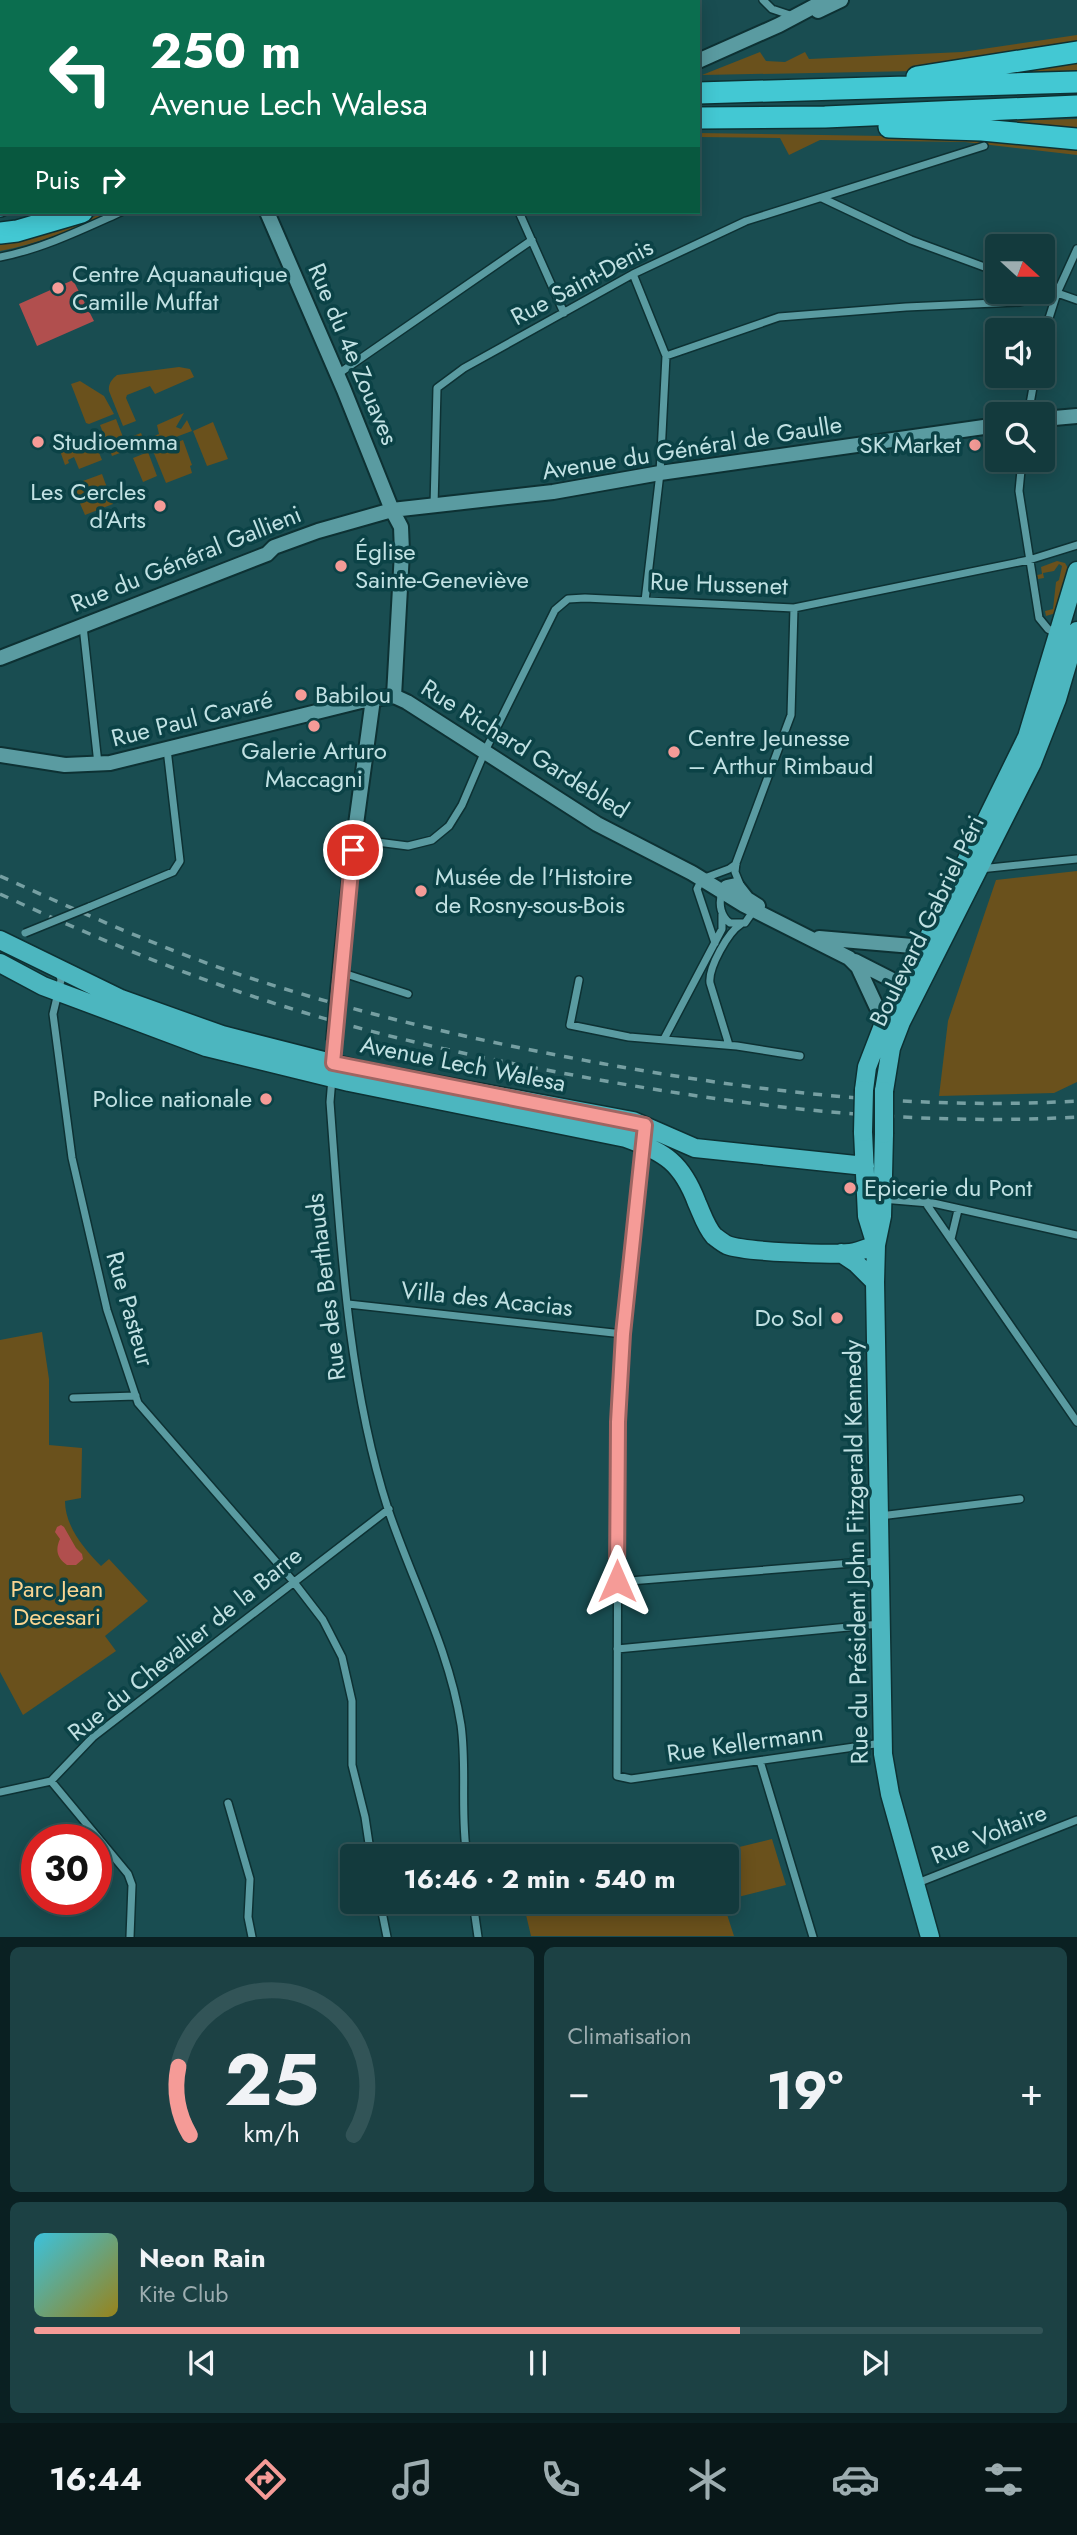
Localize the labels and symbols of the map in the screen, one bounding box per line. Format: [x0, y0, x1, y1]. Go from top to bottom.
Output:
street label: Rue Saint-Denis [504, 229, 659, 334]
north arrow [985, 234, 1055, 304]
place label: Centre Aquanautique Camille Muffat [72, 256, 288, 319]
street label: Rue du 4e Zouaves [299, 258, 408, 450]
marker: Centre Aquanautique Camille Muffat [50, 280, 66, 296]
street label: Avenue du Général de Gaulle [539, 407, 844, 489]
place label: Studioemma [52, 424, 178, 459]
place label: SK Market [860, 427, 961, 462]
marker: Studioemma [30, 434, 46, 450]
marker: SK Market [967, 437, 983, 453]
place label: Les Cercles d'Arts [30, 474, 146, 537]
street label: Rue du Général Gallieni [65, 496, 306, 621]
marker: Les Cercles d'Arts [152, 498, 168, 514]
place label: Église Sainte-Geneviève [355, 534, 529, 597]
marker: Église Sainte-Geneviève [333, 558, 349, 574]
street label: Rue Hussenet [650, 564, 789, 603]
street label: Rue Richard Gardebled [414, 670, 636, 827]
place label: Babilou [315, 677, 391, 712]
street label: Rue Paul Cavaré [108, 682, 276, 755]
marker: Babilou [293, 687, 309, 703]
marker: Galerie Arturo Maccagni [306, 718, 322, 734]
place label: Centre Jeunesse – Arthur Rimbaud [688, 720, 873, 783]
place label: Galerie Arturo Maccagni [241, 733, 387, 796]
marker: Centre Jeunesse – Arthur Rimbaud [666, 744, 682, 760]
street label: Boulevard Gabriel Péri [860, 810, 993, 1032]
pin [323, 820, 383, 880]
place label: Musée de l'Histoire de Rosny-sous-Bois [435, 859, 633, 922]
marker: Musée de l'Histoire de Rosny-sous-Bois [413, 883, 429, 899]
street label: Avenue Lech Walesa [357, 1026, 569, 1101]
place label: Police nationale [92, 1081, 252, 1116]
marker: Police nationale [258, 1091, 274, 1107]
place label: Epicerie du Pont [864, 1170, 1033, 1205]
marker: Epicerie du Pont [842, 1180, 858, 1196]
street label: Rue des Berthauds [297, 1191, 354, 1383]
street label: Rue Pasteur [97, 1247, 164, 1371]
street label: Villa des Acacias [399, 1272, 575, 1325]
place label: Do Sol [755, 1300, 823, 1335]
marker: Do Sol [829, 1310, 845, 1326]
street label: Rue du Président John Fitzgerald Kennedy [834, 1339, 877, 1765]
street label: Rue du Chevalier de la Barre [60, 1538, 309, 1749]
position arrow [580, 1544, 654, 1618]
park label: Parc Jean Decesari [11, 1571, 103, 1634]
street label: Rue Kellermann [664, 1714, 826, 1771]
street label: Rue Voltaire [926, 1794, 1052, 1873]
speed limit sign: 30 [21, 1824, 112, 1915]

